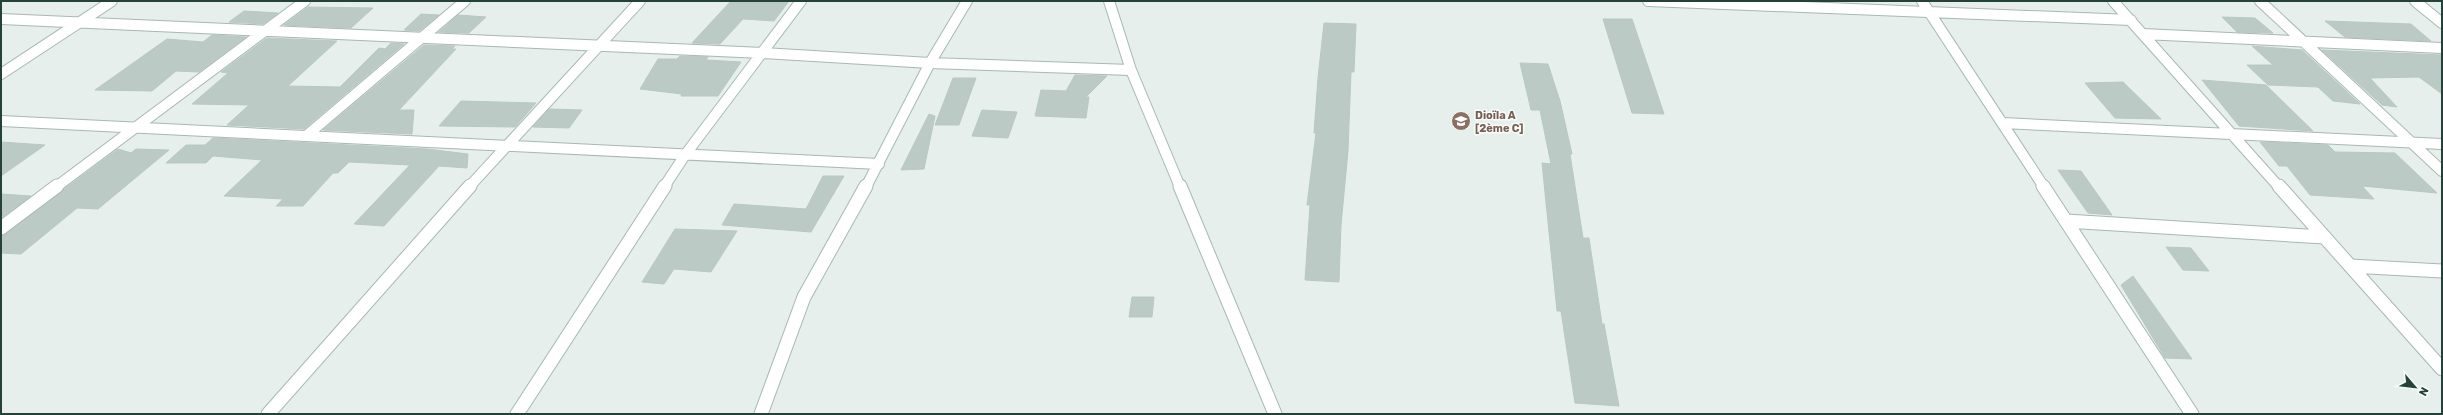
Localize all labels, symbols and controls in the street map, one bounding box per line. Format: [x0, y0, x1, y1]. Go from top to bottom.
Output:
place label: Dioïla A [2ème C] [1475, 109, 1524, 135]
school or university icon: Dioïla A [2ème C] [1450, 110, 1472, 132]
north arrow [2395, 367, 2435, 407]
text: N [2416, 385, 2431, 398]

